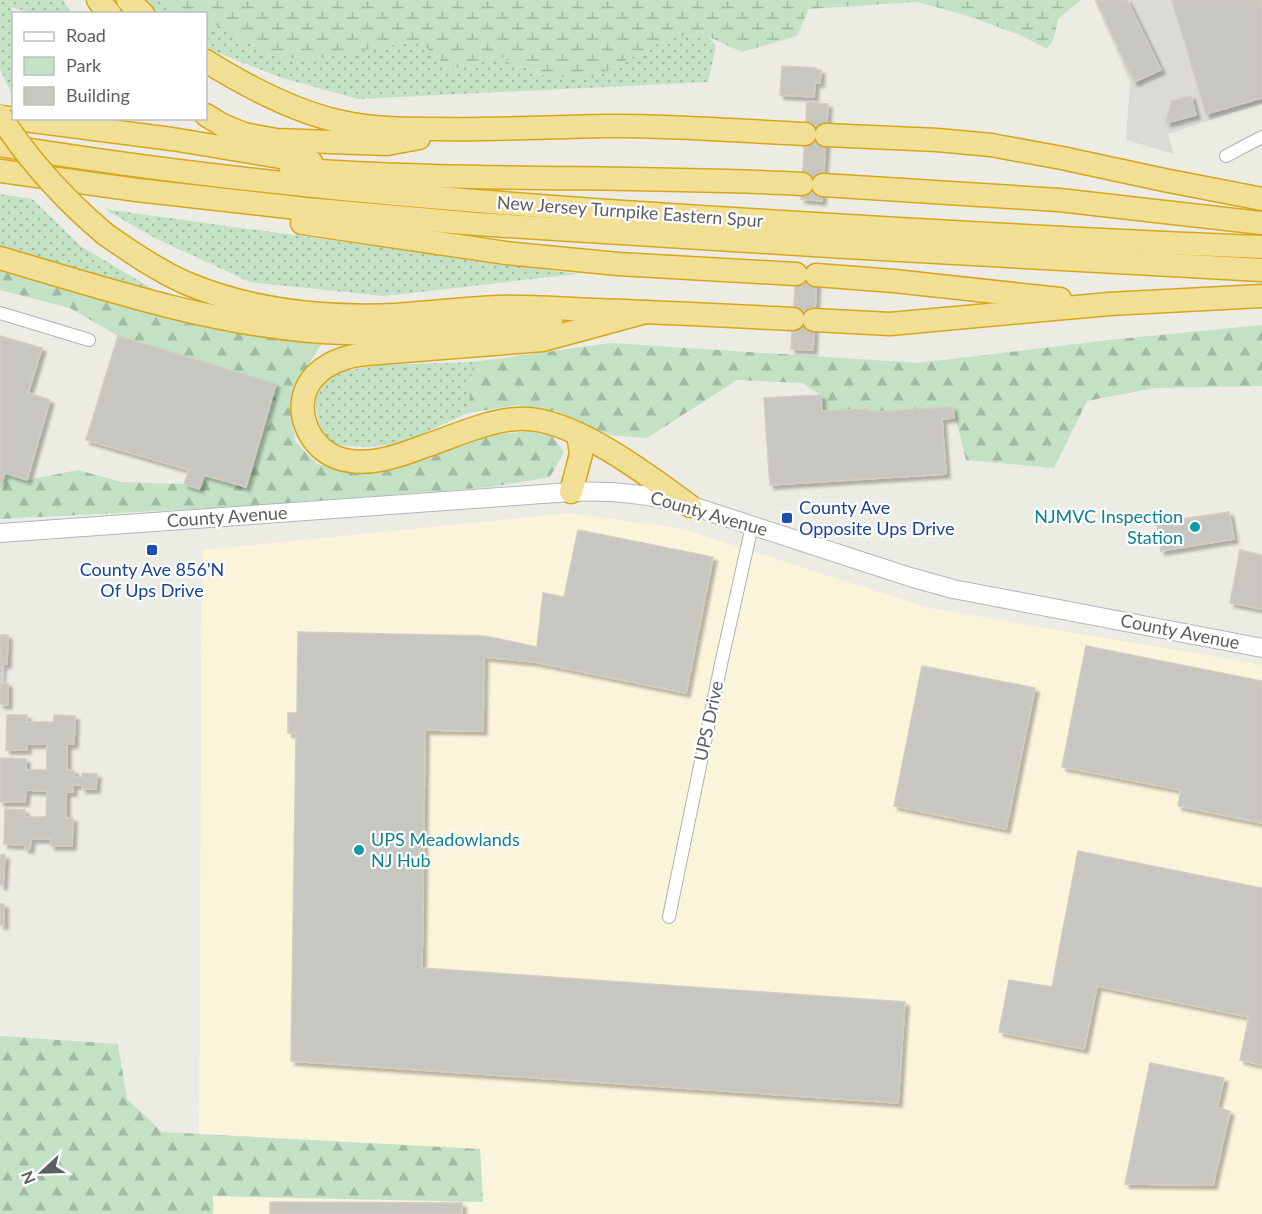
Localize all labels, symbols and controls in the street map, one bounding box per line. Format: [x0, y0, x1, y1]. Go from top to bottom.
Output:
legend [12, 12, 207, 120]
text: Road [66, 24, 106, 46]
text: Park [66, 54, 102, 76]
text: Building [66, 84, 130, 106]
street label: New Jersey Turnpike Eastern Spur [496, 191, 764, 231]
street label: County Avenue [648, 486, 770, 540]
place label: County Ave Opposite Ups Drive [799, 496, 955, 539]
street label: County Avenue [166, 501, 288, 531]
place label: NJMVC Inspection Station [1034, 505, 1183, 548]
marker: County Ave Opposite Ups Drive [780, 511, 794, 525]
marker: NJMVC Inspection Station [1188, 520, 1202, 534]
marker: County Ave 856'N Of Ups Drive [145, 543, 159, 557]
place label: County Ave 856'N Of Ups Drive [80, 558, 224, 601]
street label: County Avenue [1119, 609, 1242, 653]
street label: UPS Drive [689, 679, 727, 763]
place label: UPS Meadowlands NJ Hub [371, 828, 520, 871]
marker: UPS Meadowlands NJ Hub [352, 843, 366, 857]
north arrow [12, 1142, 72, 1202]
text: N [17, 1169, 39, 1187]

